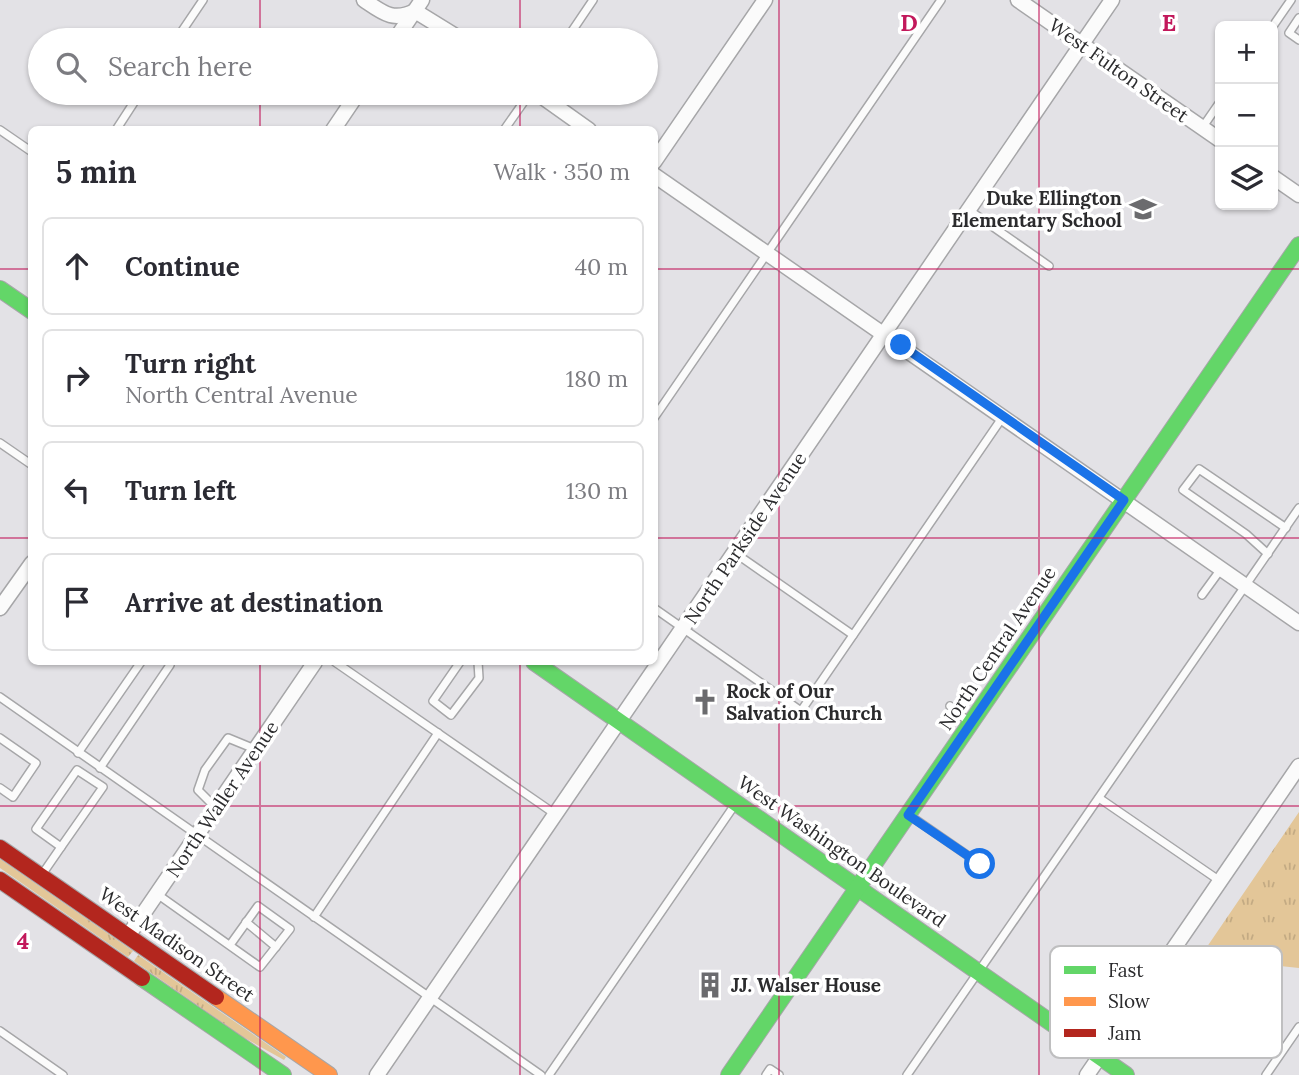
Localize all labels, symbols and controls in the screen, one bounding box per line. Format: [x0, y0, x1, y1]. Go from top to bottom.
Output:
text: D [900, 8, 918, 37]
text: E [1162, 8, 1176, 37]
street label: West Fulton Street [1044, 13, 1194, 128]
map controls [1215, 21, 1278, 210]
button: + [1215, 21, 1278, 84]
search box [28, 28, 658, 105]
icon: search [52, 48, 90, 86]
text: Search here [108, 50, 252, 83]
button: − [1215, 84, 1278, 147]
button: layers [1215, 147, 1278, 210]
text: 5 min [56, 153, 137, 191]
text: Walk · 350 m [493, 157, 630, 186]
place label: Duke Ellington Elementary School [951, 186, 1122, 232]
school or university icon: Duke Ellington Elementary School [1128, 194, 1158, 224]
icon: ahead [58, 247, 96, 285]
text: Continue [125, 250, 240, 283]
text: 40 m [575, 252, 628, 281]
route end [885, 329, 916, 360]
text: Turn right [125, 347, 256, 380]
icon: right [58, 359, 96, 397]
text: 180 m [566, 364, 628, 393]
text: North Central Avenue [125, 380, 358, 409]
street label: North Parkside Avenue [678, 447, 812, 629]
icon: left [58, 471, 96, 509]
text: Turn left [125, 474, 236, 507]
text: 130 m [566, 476, 628, 505]
street label: North Central Avenue [933, 562, 1061, 734]
icon: arrive [58, 583, 96, 621]
text: Arrive at destination [125, 586, 383, 619]
place label: Rock of Our Salvation Church [726, 679, 882, 725]
church icon: Rock of Our Salvation Church [690, 687, 720, 717]
street label: North Waller Avenue [161, 716, 283, 882]
street label: West Washington Boulevard [733, 770, 951, 932]
route start [964, 848, 995, 879]
street label: West Madison Street [95, 881, 260, 1007]
text: 4 [17, 926, 29, 955]
legend [1050, 946, 1282, 1058]
text: Fast [1108, 958, 1144, 982]
building icon: JJ. Walser House [695, 970, 725, 1000]
place label: JJ. Walser House [731, 973, 881, 997]
text: Slow [1108, 989, 1151, 1013]
text: Jam [1107, 1021, 1142, 1045]

